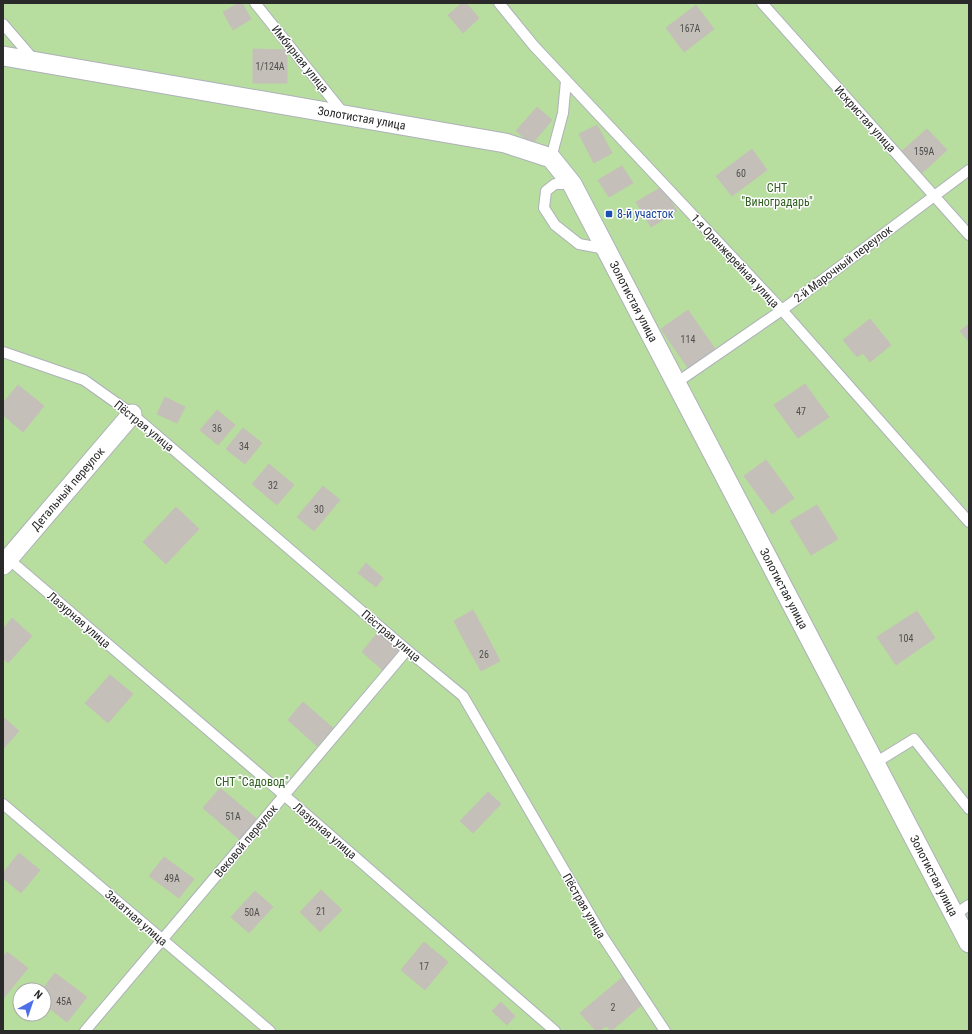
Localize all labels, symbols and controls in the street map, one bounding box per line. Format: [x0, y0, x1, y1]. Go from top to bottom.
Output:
street label: Имбирная улица [269, 23, 332, 96]
house number: 167А [680, 23, 701, 34]
house number: 1/124А [255, 61, 285, 72]
street label: Искристая улица [831, 83, 899, 155]
street label: Золотистая улица [316, 104, 407, 133]
house number: 159А [914, 146, 935, 157]
house number: 60 [736, 168, 746, 179]
park label: СНТ "Виноградарь" [741, 181, 813, 209]
place label: 8-й участок [617, 207, 674, 221]
marker: 8-й участок [604, 209, 614, 219]
street label: 1-я Оранжерейная улица [688, 211, 782, 311]
street label: 2-й Марочный переулок [791, 222, 895, 305]
street label: Золотистая улица [607, 259, 661, 345]
house number: 114 [681, 334, 695, 345]
street label: Пёстрая улица [111, 398, 177, 455]
house number: 47 [796, 406, 806, 417]
house number: 36 [212, 423, 222, 434]
house number: 34 [239, 441, 249, 452]
street label: Детальный переулок [28, 444, 108, 534]
house number: 32 [268, 480, 278, 491]
house number: 30 [314, 504, 324, 515]
street label: Золотистая улица [757, 546, 811, 632]
street label: Лазурная улица [45, 589, 114, 651]
street label: Пёстрая улица [359, 607, 424, 665]
house number: 104 [899, 633, 913, 644]
house number: 26 [479, 649, 489, 660]
park label: СНТ "Садовод" [215, 775, 289, 789]
street label: Лазурная улица [291, 800, 360, 862]
street label: Вековой переулок [212, 802, 281, 880]
house number: 51А [225, 811, 241, 822]
street label: Золотистая улица [907, 833, 961, 919]
street label: Пёстрая улица [560, 871, 608, 941]
house number: 49А [164, 873, 180, 884]
street label: Закатная улица [102, 887, 170, 949]
house number: 21 [316, 906, 326, 917]
house number: 50А [244, 907, 260, 918]
house number: 17 [419, 961, 429, 972]
north arrow [12, 982, 52, 1022]
text: N [31, 988, 45, 1002]
house number: 45А [56, 996, 72, 1007]
house number: 2 [611, 1002, 616, 1013]

